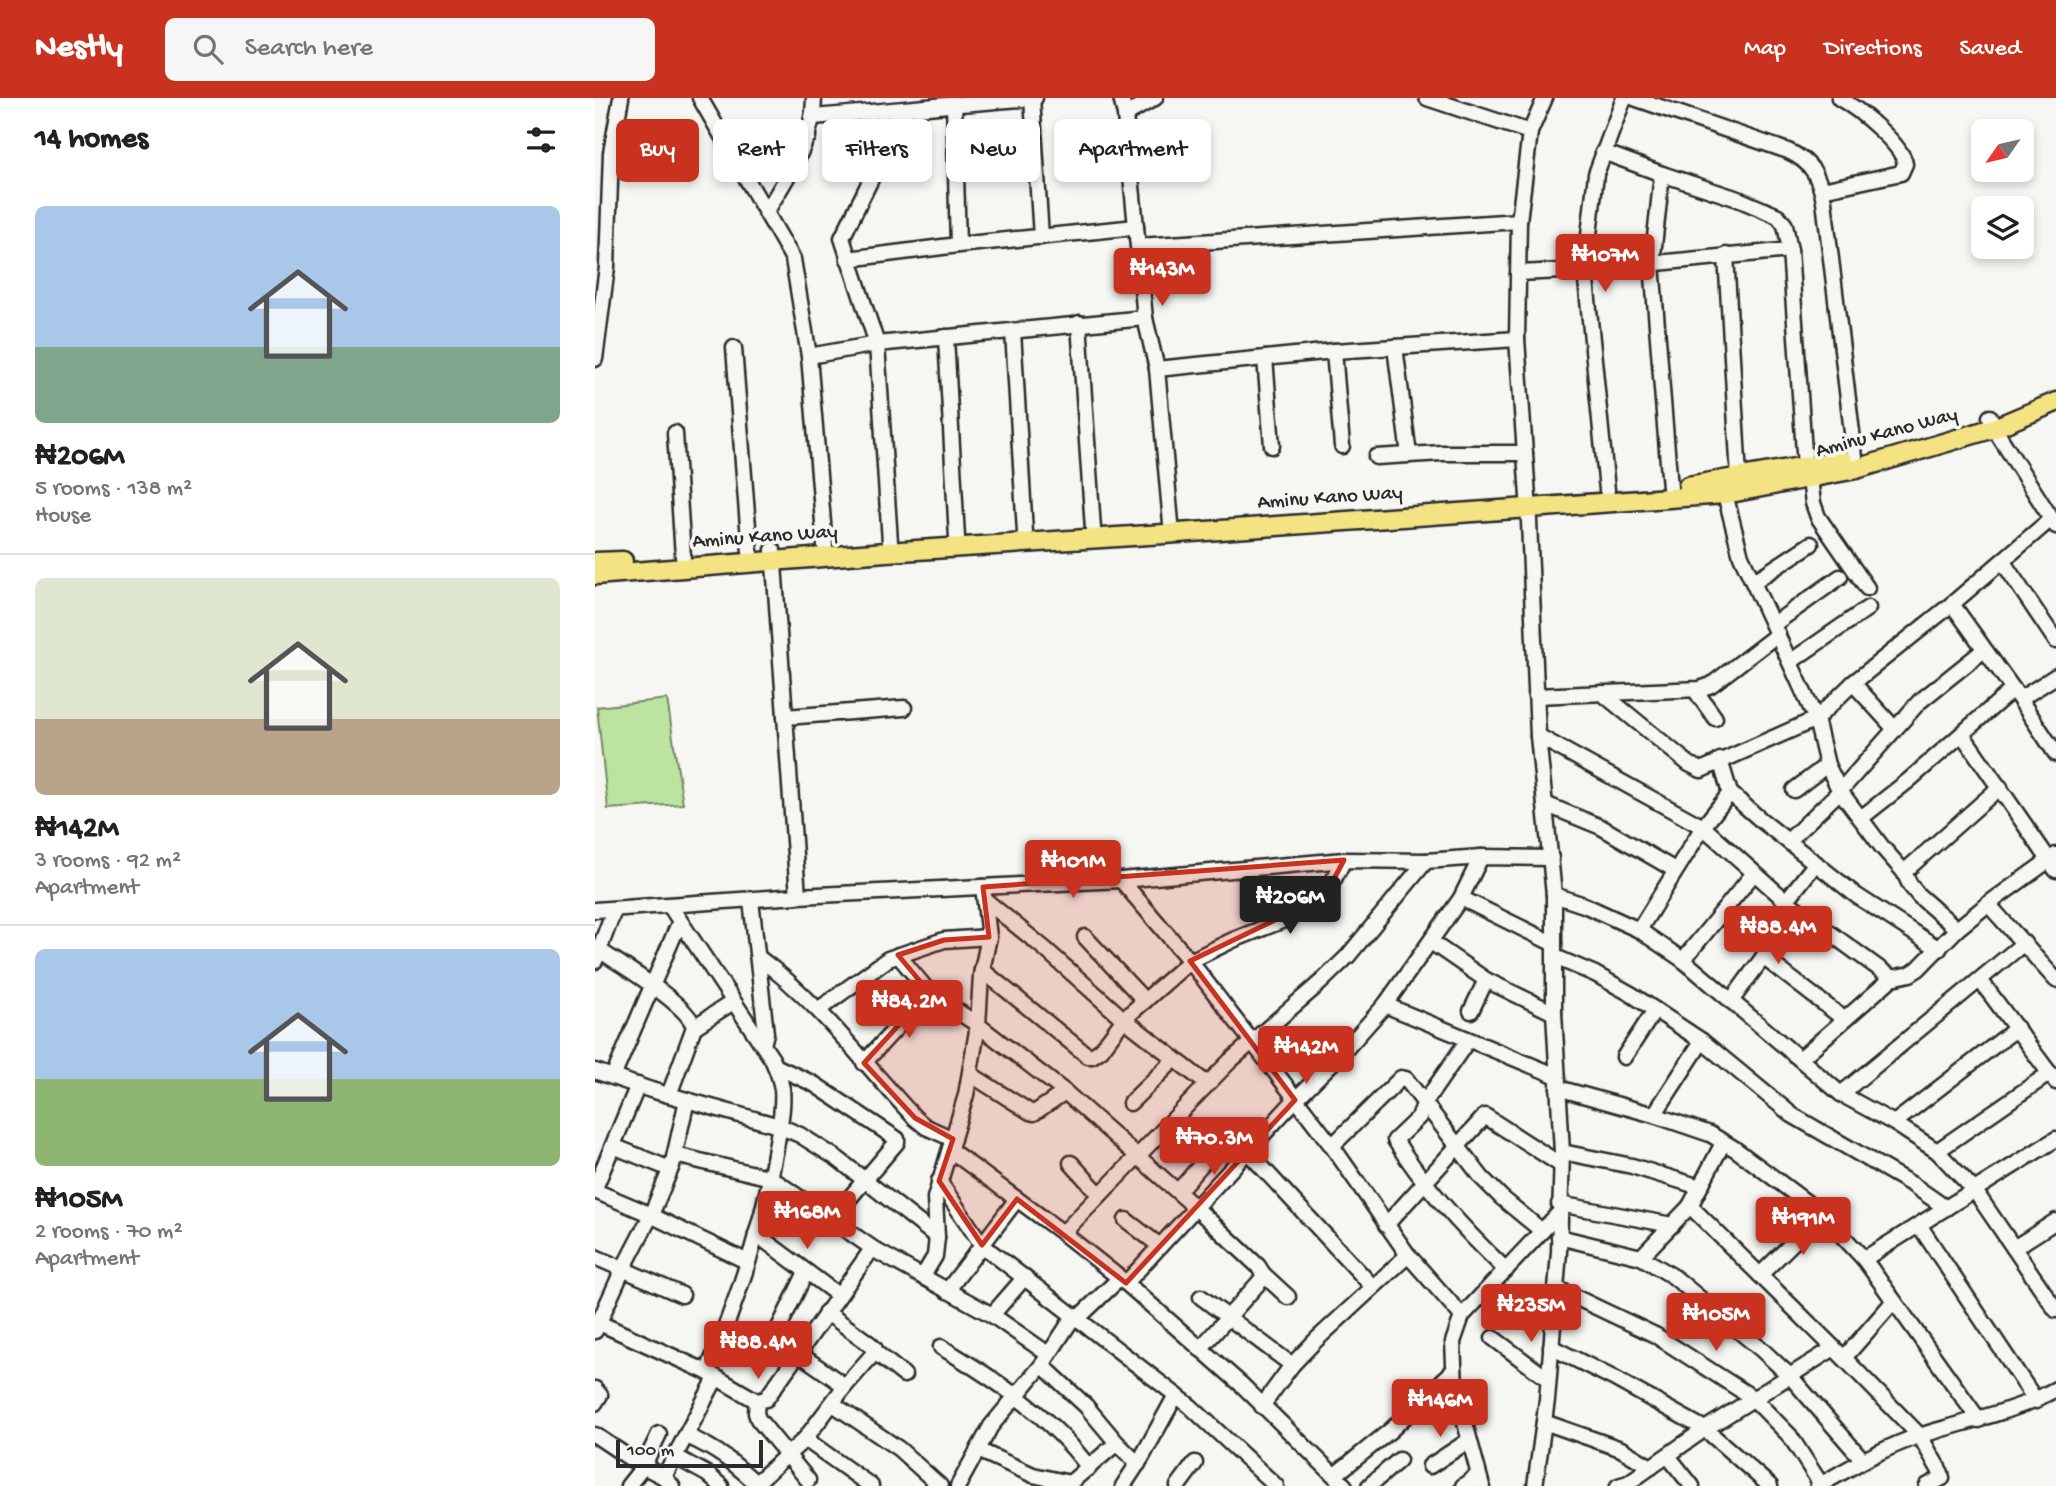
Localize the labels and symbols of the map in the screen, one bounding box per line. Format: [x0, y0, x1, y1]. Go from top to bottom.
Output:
north arrow [1971, 119, 2033, 182]
pin: ₦107M [1556, 234, 1654, 294]
pin: ₦143M [1113, 248, 1211, 308]
street label: Aminu Kano Way [1813, 403, 1961, 465]
street label: Aminu Kano Way [1257, 481, 1403, 517]
street label: Aminu Kano Way [692, 520, 838, 556]
pin: ₦101M [1024, 840, 1122, 900]
pin: ₦206M [1241, 876, 1339, 936]
pin: ₦88.4M [1721, 906, 1835, 966]
pin: ₦84.2M [852, 981, 966, 1040]
pin: ₦142M [1257, 1026, 1355, 1086]
pin: ₦70.3M [1157, 1118, 1271, 1177]
pin: ₦168M [758, 1192, 856, 1251]
pin: ₦191M [1754, 1198, 1852, 1257]
pin: ₦235M [1482, 1284, 1580, 1344]
pin: ₦105M [1667, 1294, 1765, 1353]
pin: ₦88.4M [701, 1322, 815, 1381]
pin: ₦146M [1391, 1380, 1489, 1439]
scale bar [616, 1437, 763, 1469]

